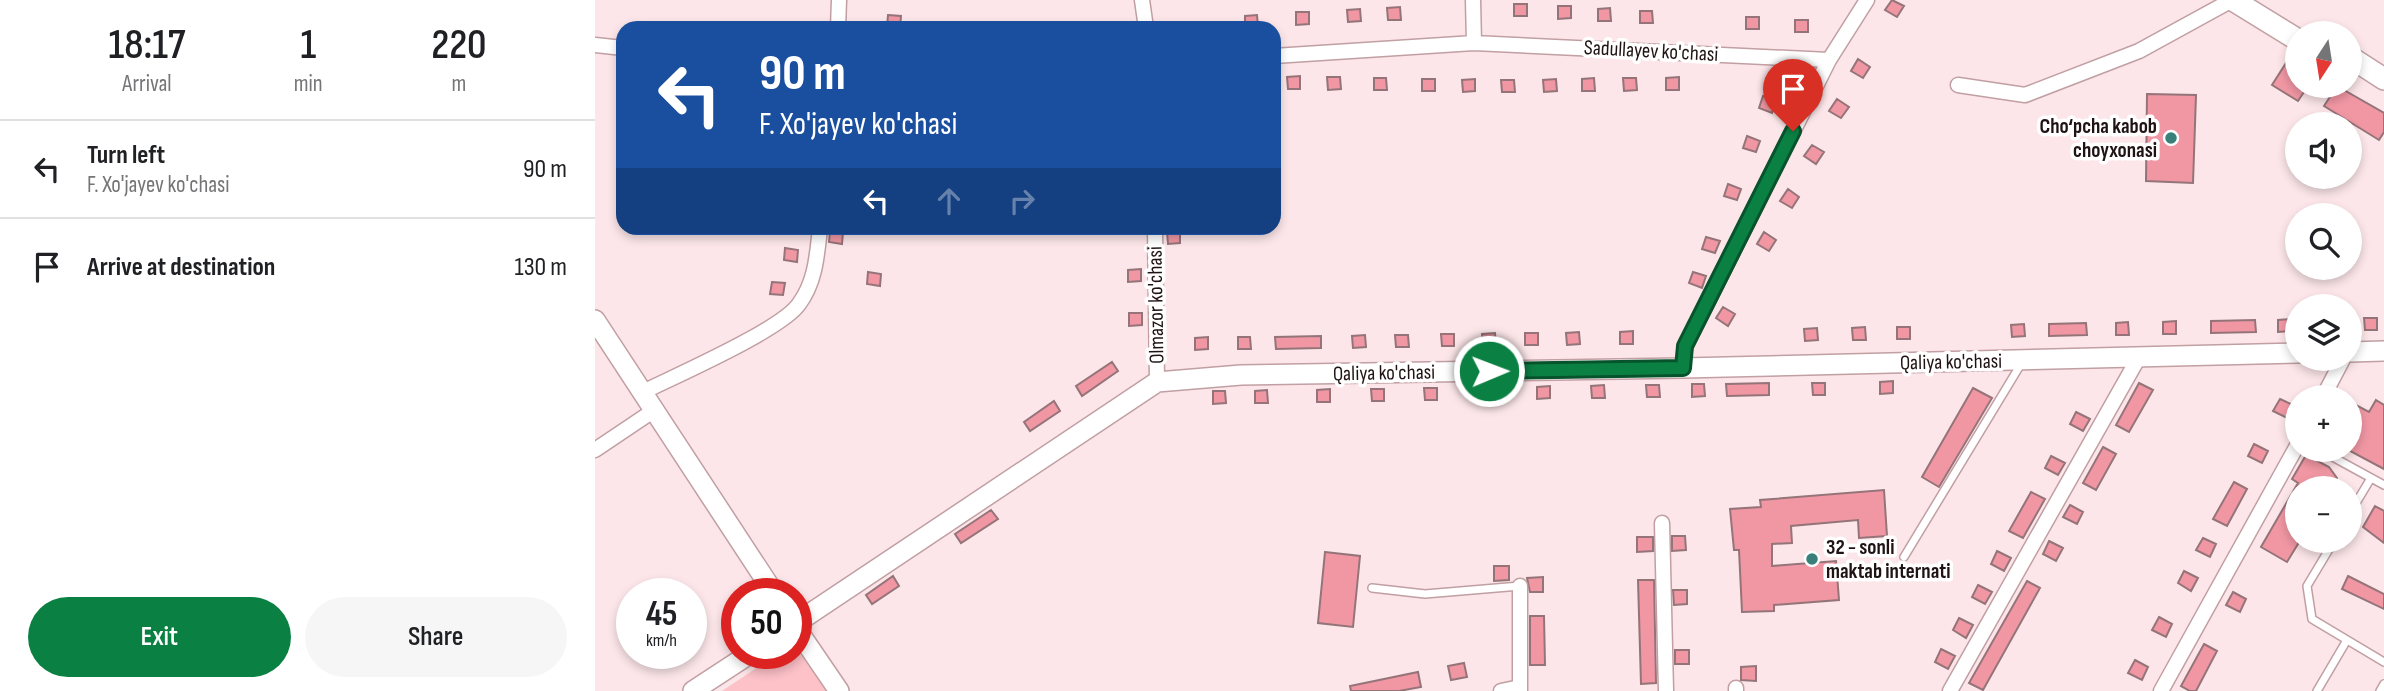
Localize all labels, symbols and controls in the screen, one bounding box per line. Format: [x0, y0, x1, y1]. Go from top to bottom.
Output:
text: 18:17 [108, 20, 185, 71]
text: 1 [300, 20, 316, 71]
text: 220 [431, 20, 487, 71]
north arrow [2285, 21, 2363, 98]
map controls [2285, 21, 2362, 553]
street label: Sadullayev ko'chasi [1583, 35, 1719, 67]
text: 90 m [759, 45, 846, 104]
icon: left [644, 49, 735, 140]
pin [1763, 59, 1823, 131]
text: Arrival [122, 70, 172, 98]
text: min [294, 70, 323, 98]
text: m [451, 70, 466, 98]
icon: arrive [1774, 70, 1812, 108]
text: F. Xo'jayev ko'chasi [759, 105, 957, 144]
button: sound [2285, 112, 2362, 189]
place label: Cho‘pcha kabob choyxonasi [2039, 114, 2157, 163]
marker: Cho‘pcha kabob choyxonasi [2163, 130, 2179, 146]
text: Turn left [87, 140, 165, 171]
icon: left [28, 150, 66, 188]
text: 90 m [523, 154, 567, 185]
text: F. Xo'jayev ko'chasi [87, 171, 230, 199]
icon: left [857, 182, 895, 220]
icon: ahead [930, 182, 968, 220]
icon: right [1003, 182, 1041, 220]
button: search [2285, 203, 2362, 280]
street label: Olmazor ko'chasi [1142, 246, 1170, 364]
icon: arrive [28, 248, 66, 286]
text: Arrive at destination [87, 252, 275, 283]
text: 130 m [515, 252, 567, 283]
button: layers [2285, 294, 2362, 371]
position arrow [1452, 334, 1526, 408]
street label: Qaliya ko'chasi [1900, 349, 2002, 375]
street label: Qaliya ko'chasi [1333, 360, 1435, 386]
button: + [2285, 385, 2362, 462]
button: − [2285, 476, 2362, 553]
place label: 32 - sonli maktab internati [1826, 535, 1950, 584]
marker: 32 - sonli maktab internati [1804, 551, 1820, 567]
speed limit sign: 50 [721, 578, 812, 669]
text: 45 [646, 593, 677, 636]
button: Exit [28, 597, 291, 677]
button: Share [305, 597, 567, 677]
text: km/h [646, 630, 677, 651]

